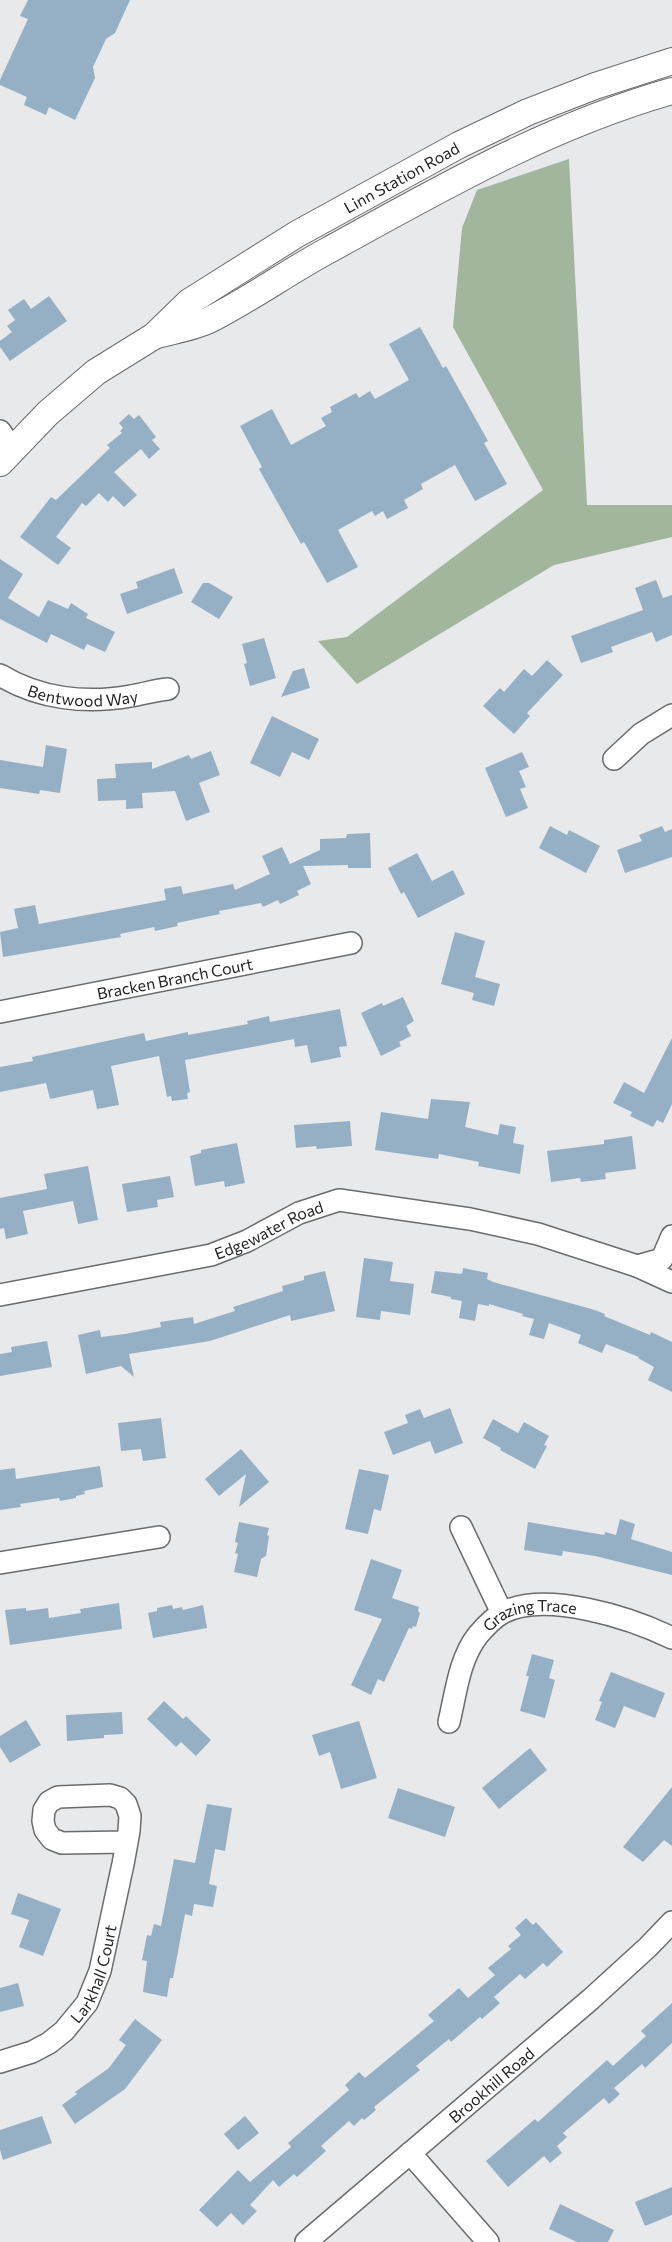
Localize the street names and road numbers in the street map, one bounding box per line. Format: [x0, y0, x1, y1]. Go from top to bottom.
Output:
street label: Linn Station Road [340, 137, 462, 216]
street label: Bentwood Way [26, 680, 139, 709]
street label: Bracken Branch Court [95, 953, 255, 1002]
street label: Edgewater Road [211, 1196, 325, 1262]
street label: Grazing Trace [478, 1595, 578, 1635]
street label: Larkhall Court [66, 1922, 119, 2026]
street label: Brookhill Road [444, 2043, 537, 2126]

